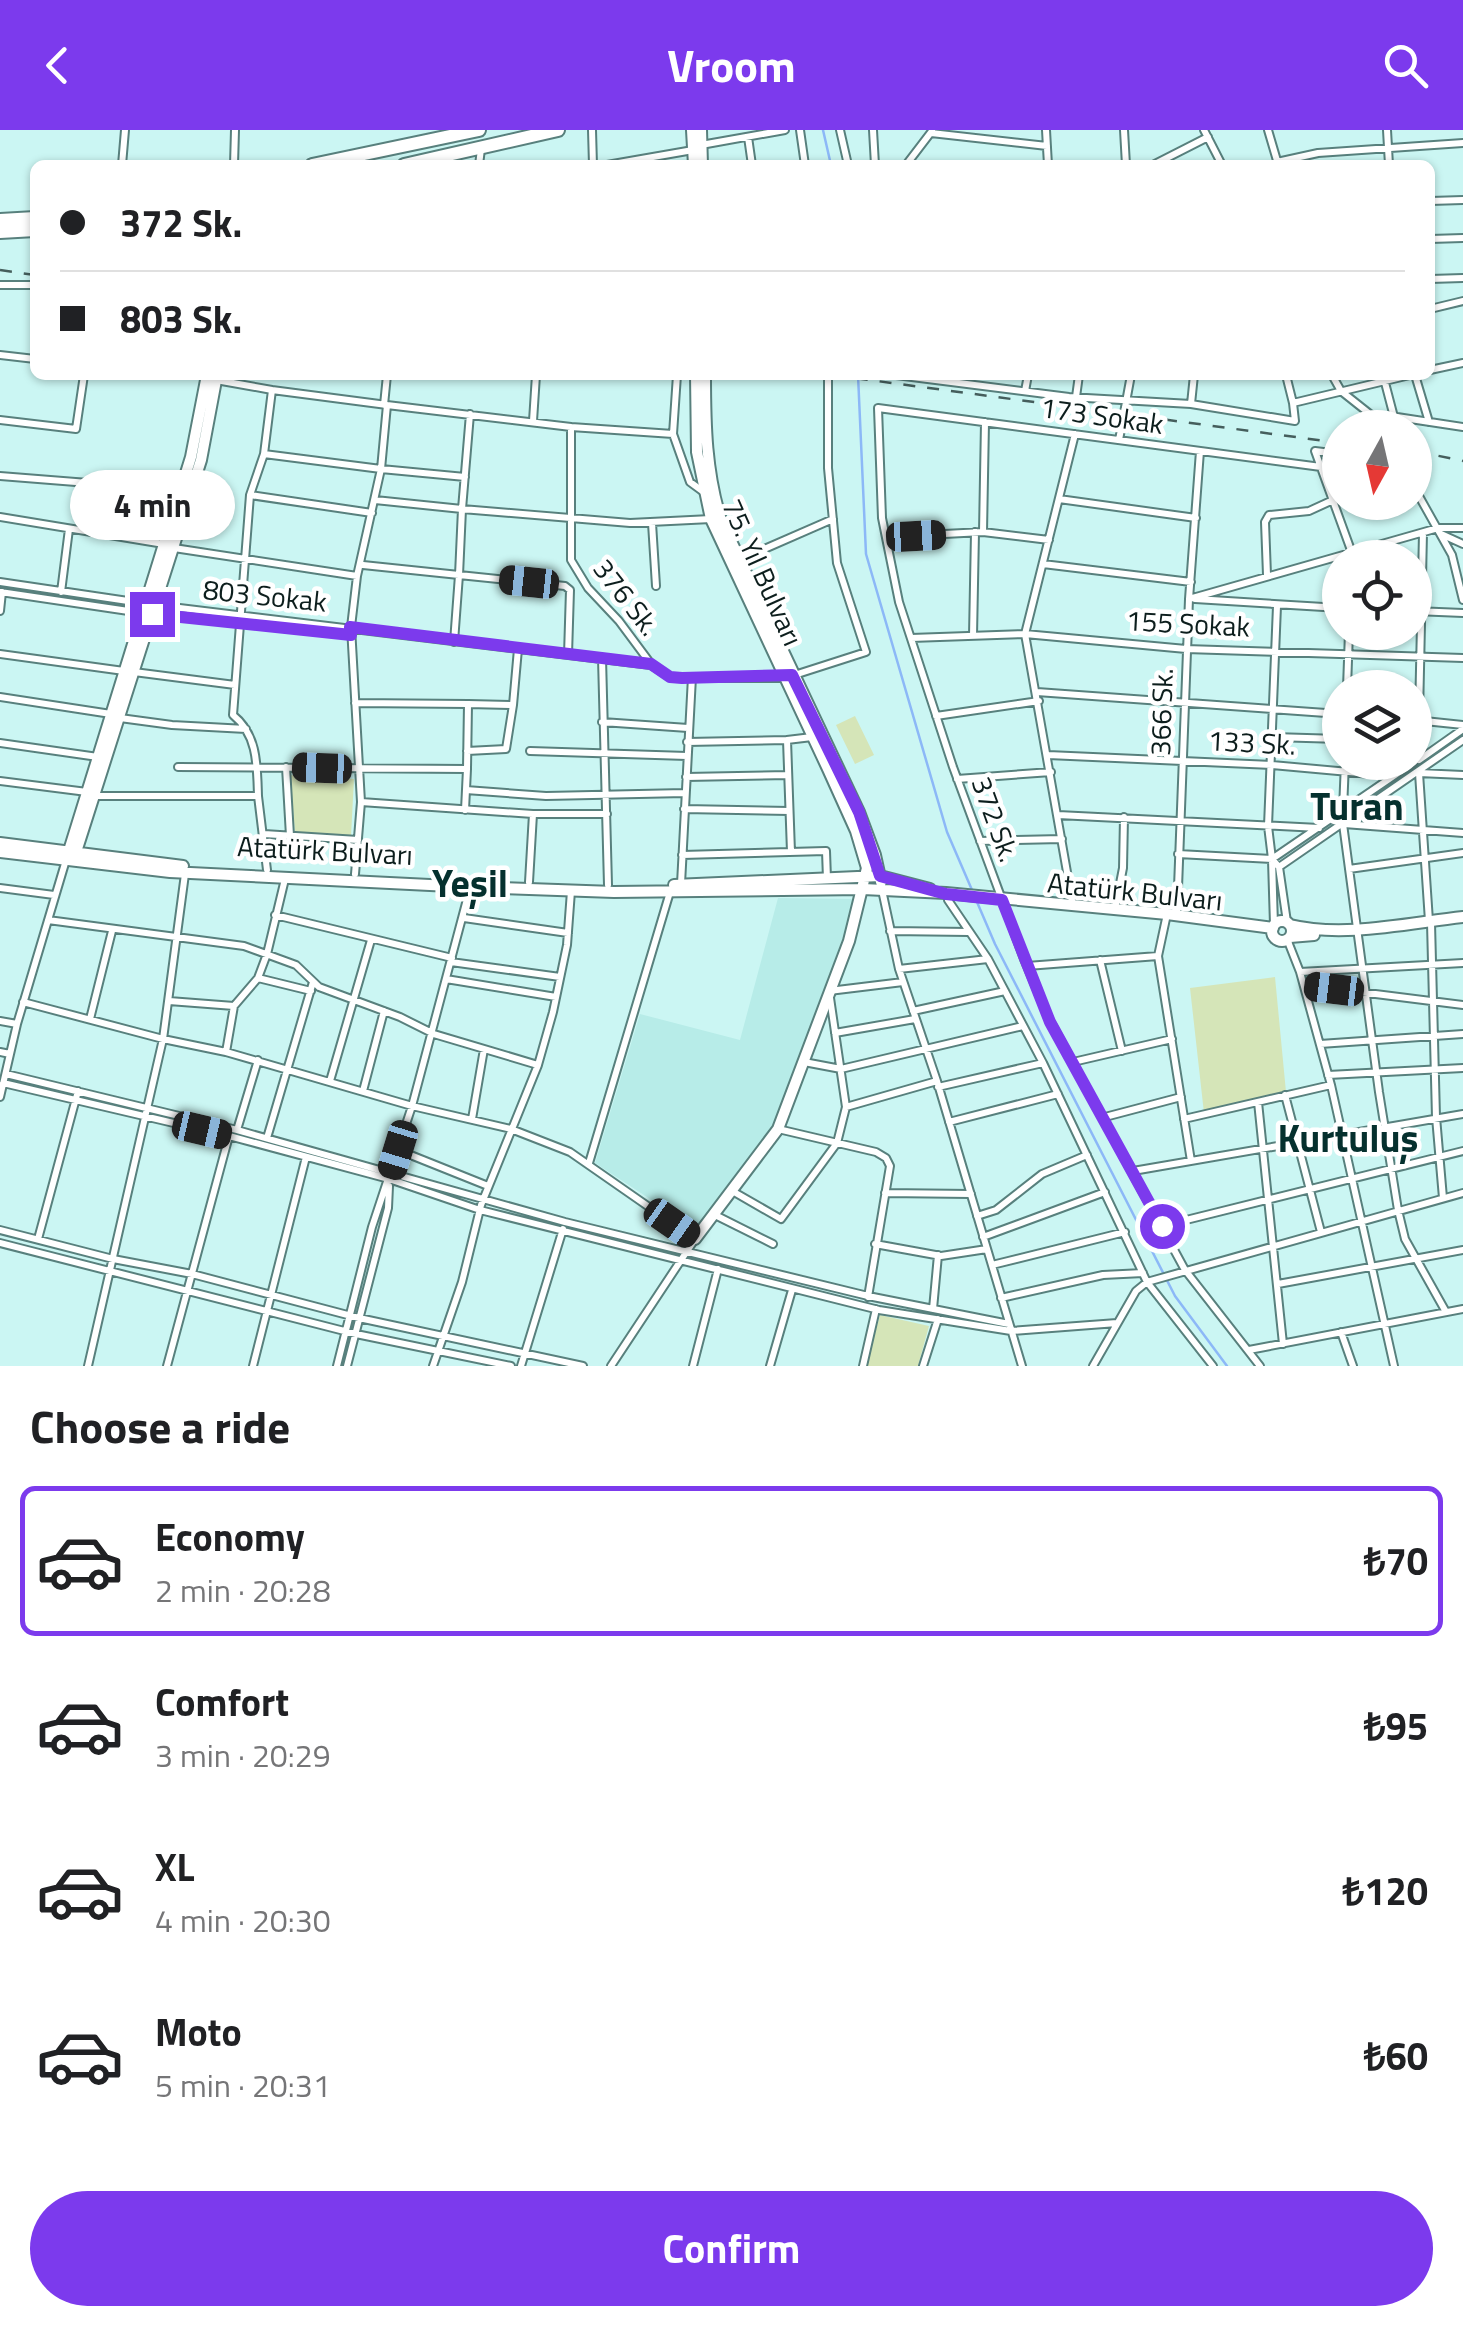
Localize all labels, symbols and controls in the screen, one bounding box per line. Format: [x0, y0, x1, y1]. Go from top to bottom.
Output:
text: Vroom [667, 31, 796, 99]
icon: back [30, 38, 85, 93]
icon: search [1378, 38, 1433, 93]
text: 372 Sk. [120, 194, 242, 252]
text: 803 Sk. [120, 290, 242, 348]
street label: 173 Sokak [1038, 385, 1166, 445]
north arrow [1322, 410, 1432, 520]
map controls [1322, 410, 1432, 780]
callout: 4 min [70, 469, 234, 539]
text: 4 min [114, 481, 191, 529]
street label: 75. Yıl Bulvarı [711, 491, 815, 653]
car [885, 519, 947, 553]
button: locate [1322, 540, 1432, 650]
street label: 376 Sk. [583, 549, 671, 645]
car [498, 564, 560, 600]
street label: 803 Sokak [201, 567, 329, 623]
route end [130, 592, 175, 637]
street label: 155 Sokak [1125, 598, 1251, 648]
street label: 366 Sk. [1138, 667, 1184, 757]
button: layers [1322, 670, 1432, 780]
street label: 133 Sk. [1207, 718, 1297, 766]
car [291, 752, 353, 784]
street label: 372 Sk. [961, 770, 1031, 868]
district label: Turan [1310, 777, 1404, 835]
street label: Atatürk Bulvarı [236, 824, 414, 876]
district label: Yeşil [432, 854, 508, 912]
street label: Atatürk Bulvarı [1045, 860, 1225, 922]
car [1302, 970, 1366, 1008]
car [169, 1109, 235, 1151]
district label: Kurtuluş [1277, 1109, 1419, 1167]
car [375, 1117, 421, 1183]
car [639, 1194, 705, 1252]
route start [1140, 1204, 1185, 1249]
text: Choose a ride [30, 1392, 290, 1460]
text: Economy [155, 1508, 305, 1566]
icon: car [35, 1516, 125, 1606]
text: ₺70 [1364, 1532, 1428, 1590]
text: 2 min · 20:28 [155, 1566, 331, 1614]
text: Comfort [155, 1673, 289, 1731]
icon: car [35, 1681, 125, 1771]
text: ₺95 [1364, 1697, 1428, 1755]
text: 3 min · 20:29 [155, 1731, 331, 1779]
text: XL [155, 1838, 195, 1896]
icon: car [35, 1846, 125, 1936]
text: ₺120 [1342, 1862, 1428, 1920]
text: 4 min · 20:30 [155, 1896, 331, 1944]
text: Moto [155, 2003, 242, 2061]
icon: car [35, 2011, 125, 2101]
text: ₺60 [1364, 2027, 1428, 2085]
text: 5 min · 20:31 [155, 2061, 331, 2109]
button: Confirm [30, 2191, 1433, 2306]

